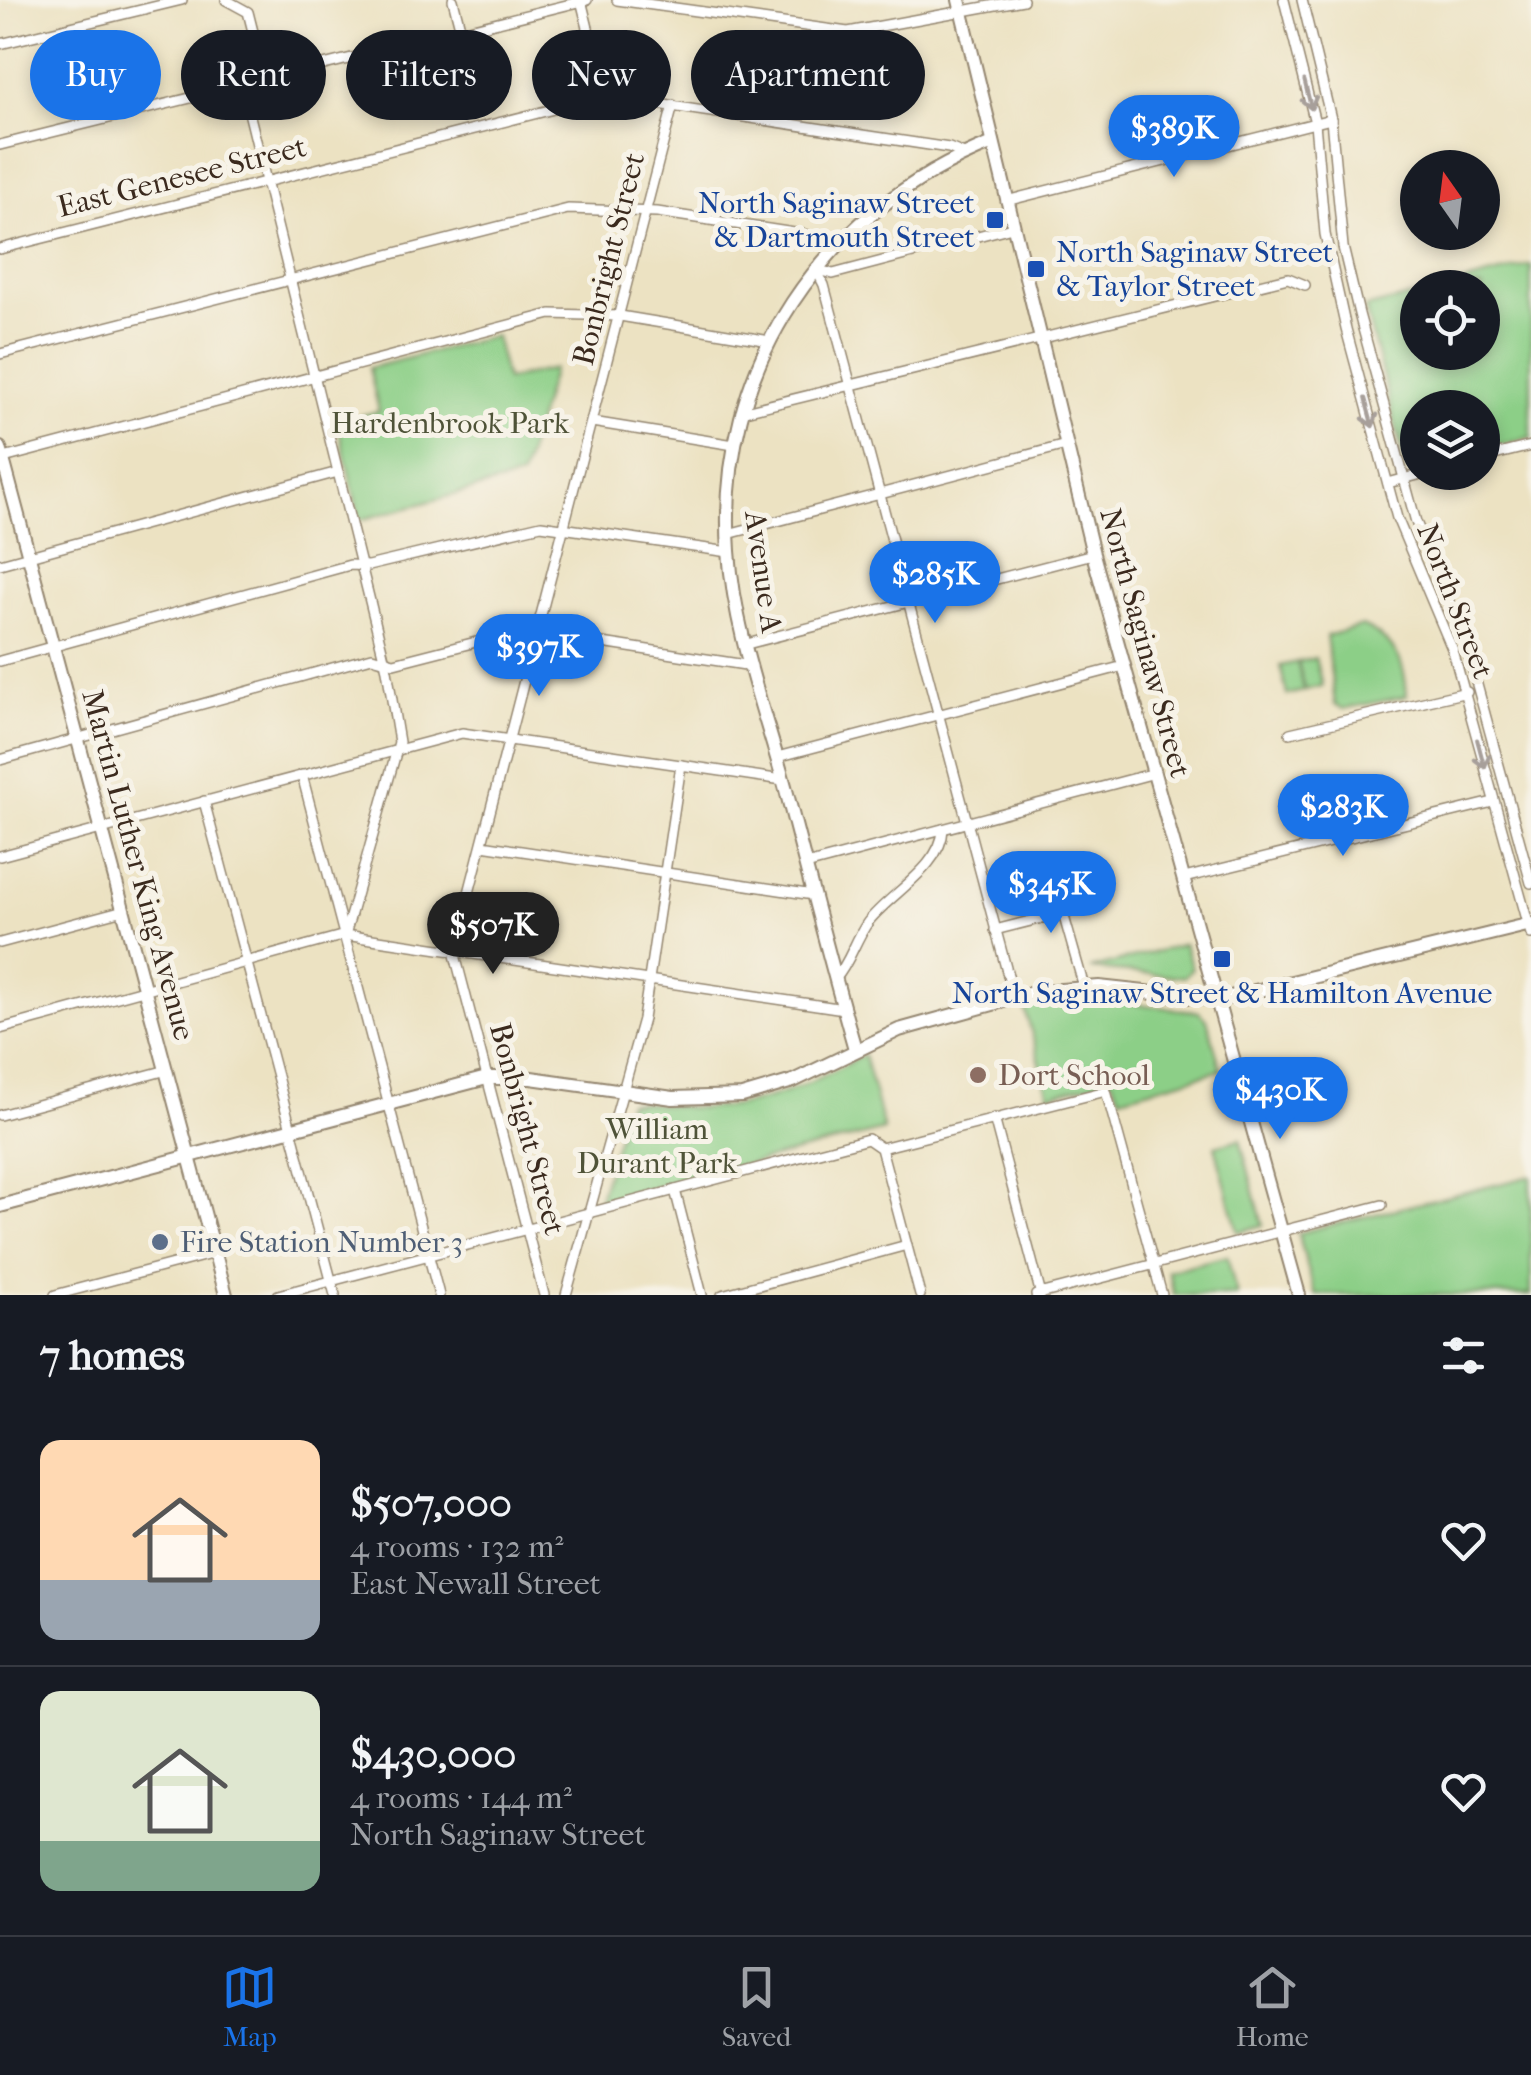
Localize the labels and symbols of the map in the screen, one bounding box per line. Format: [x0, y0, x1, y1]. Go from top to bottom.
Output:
one-way arrow [1300, 78, 1318, 110]
pin: $389K [1104, 95, 1244, 180]
street label: East Genesee Street [54, 129, 310, 225]
street label: Bonbright Street [566, 149, 652, 369]
north arrow [1400, 150, 1500, 250]
place label: North Saginaw Street & Dartmouth Street [698, 186, 975, 255]
marker: North Saginaw Street & Dartmouth Street [984, 209, 1006, 231]
place label: North Saginaw Street & Taylor Street [1056, 235, 1333, 304]
marker: North Saginaw Street & Taylor Street [1025, 258, 1047, 280]
one-way arrow [1361, 397, 1379, 428]
park label: Hardenbrook Park [331, 406, 570, 441]
street label: North Saginaw Street [1092, 505, 1198, 782]
street label: Avenue A [737, 508, 789, 636]
street label: North Street [1409, 518, 1501, 684]
pin: $285K [865, 541, 1005, 626]
pin: $397K [469, 614, 609, 699]
street label: Martin Luther King Avenue [74, 686, 202, 1044]
one-way arrow [1472, 738, 1491, 769]
pin: $283K [1273, 774, 1413, 859]
pin: $345K [981, 851, 1121, 936]
pin: $507K [423, 892, 563, 977]
marker: North Saginaw Street & Hamilton Avenue [1211, 948, 1233, 970]
place label: North Saginaw Street & Hamilton Avenue [952, 976, 1492, 1011]
street label: Bonbright Street [482, 1019, 572, 1239]
pin: $430K [1210, 1057, 1350, 1142]
place label: Dort School [998, 1058, 1150, 1093]
marker: Dort School [967, 1064, 989, 1086]
park label: William Durant Park [577, 1112, 738, 1181]
place label: Fire Station Number 3 [180, 1225, 463, 1260]
marker: Fire Station Number 3 [149, 1231, 171, 1253]

